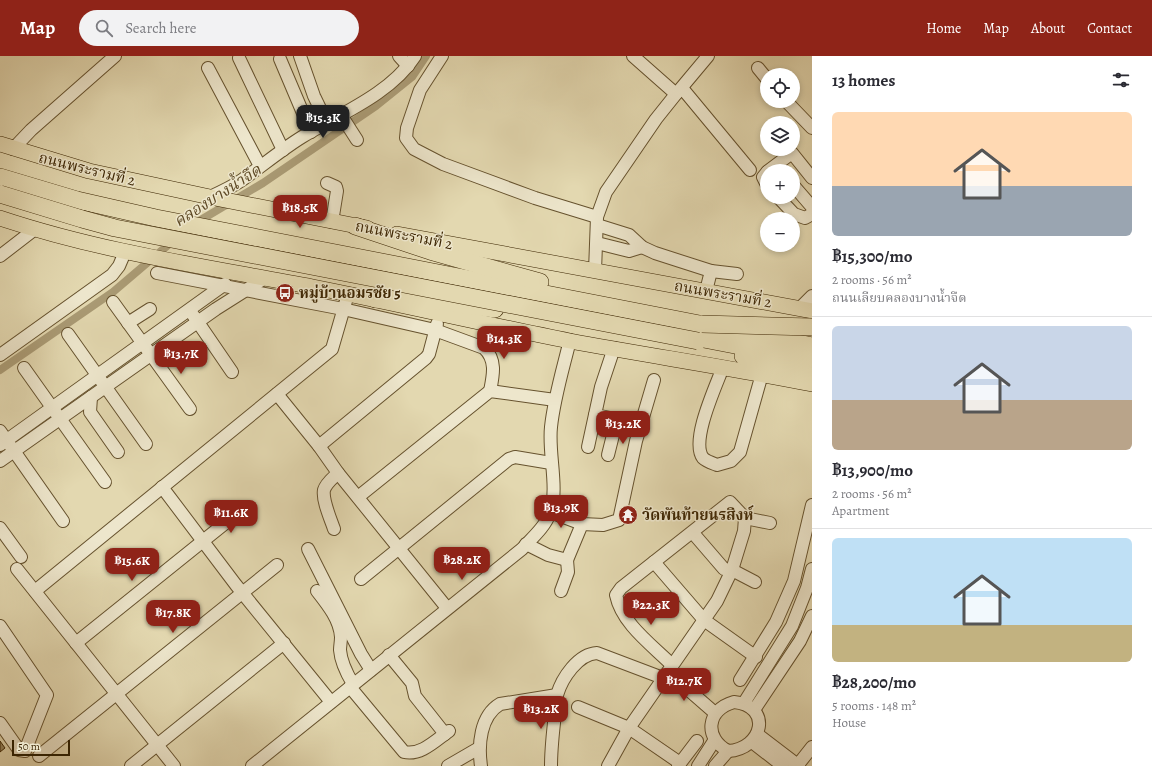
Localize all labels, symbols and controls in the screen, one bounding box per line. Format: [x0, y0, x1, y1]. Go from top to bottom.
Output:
search box [79, 10, 359, 46]
text: Map [20, 15, 55, 41]
icon: search [93, 17, 115, 39]
text: Search here [125, 18, 197, 38]
text: Home [926, 19, 961, 38]
text: Map [983, 19, 1009, 38]
text: About [1031, 19, 1065, 38]
text: Contact [1087, 19, 1132, 38]
map controls [760, 68, 800, 252]
button: locate [760, 68, 800, 108]
text: 13 homes [832, 69, 895, 92]
icon: filters [1110, 69, 1132, 91]
pin: ฿15.3K [290, 105, 356, 139]
text: ฿15.3K [305, 109, 341, 126]
button: layers [760, 116, 800, 156]
icon: home [946, 138, 1018, 210]
street label: ถนนพระรามที่ 2 [37, 146, 138, 191]
water label: คลองบางน้ำจืด [169, 158, 266, 232]
button: + [760, 164, 800, 204]
pin: ฿18.5K [267, 195, 333, 229]
text: ฿18.5K [282, 199, 318, 216]
button: − [760, 212, 800, 252]
street label: ถนนพระรามที่ 2 [354, 215, 455, 254]
text: ฿15,300/mo [832, 245, 912, 268]
text: 2 rooms · 56 m² [832, 271, 912, 288]
street label: ถนนพระรามที่ 2 [673, 275, 774, 312]
bus stop icon: หมู่บ้านอมรชัย 5 [274, 282, 296, 304]
place label: หมู่บ้านอมรชัย 5 [299, 283, 401, 303]
text: ถนนเลียบคลองบางน้ำจืด [832, 289, 967, 306]
pin: ฿14.3K [471, 326, 537, 360]
text: ฿14.3K [486, 330, 522, 347]
pin: ฿13.7K [148, 341, 214, 375]
text: ฿13.7K [163, 345, 199, 362]
icon: home [946, 352, 1018, 424]
pin: ฿13.2K [590, 411, 656, 445]
text: ฿13.2K [605, 415, 641, 432]
text: ฿13,900/mo [832, 459, 913, 482]
text: 2 rooms · 56 m² [832, 485, 912, 502]
pin: ฿13.9K [528, 495, 594, 529]
text: ฿13.9K [543, 499, 579, 516]
pin: ฿11.6K [198, 500, 264, 534]
text: Apartment [832, 502, 890, 519]
text: ฿11.6K [214, 504, 248, 521]
temple icon: วัดพันท้ายนรสิงห์ [617, 504, 639, 526]
place label: วัดพันท้ายนรสิงห์ [642, 505, 754, 525]
pin: ฿28.2K [429, 547, 495, 581]
pin: ฿15.6K [99, 548, 165, 582]
text: ฿28.2K [443, 551, 481, 568]
text: ฿15.6K [114, 552, 150, 569]
icon: home [946, 564, 1018, 636]
pin: ฿22.3K [618, 592, 684, 626]
text: ฿22.3K [632, 596, 670, 613]
pin: ฿17.8K [140, 600, 206, 634]
text: ฿17.8K [155, 604, 191, 621]
pin: ฿12.7K [651, 668, 717, 702]
text: ฿28,200/mo [832, 671, 916, 694]
text: ฿12.7K [666, 672, 702, 689]
pin: ฿13.2K [508, 696, 574, 730]
text: 5 rooms · 148 m² [832, 697, 916, 714]
text: ฿13.2K [523, 700, 559, 717]
text: House [832, 714, 866, 731]
scale bar [12, 738, 70, 757]
text: 50 m [18, 739, 40, 754]

